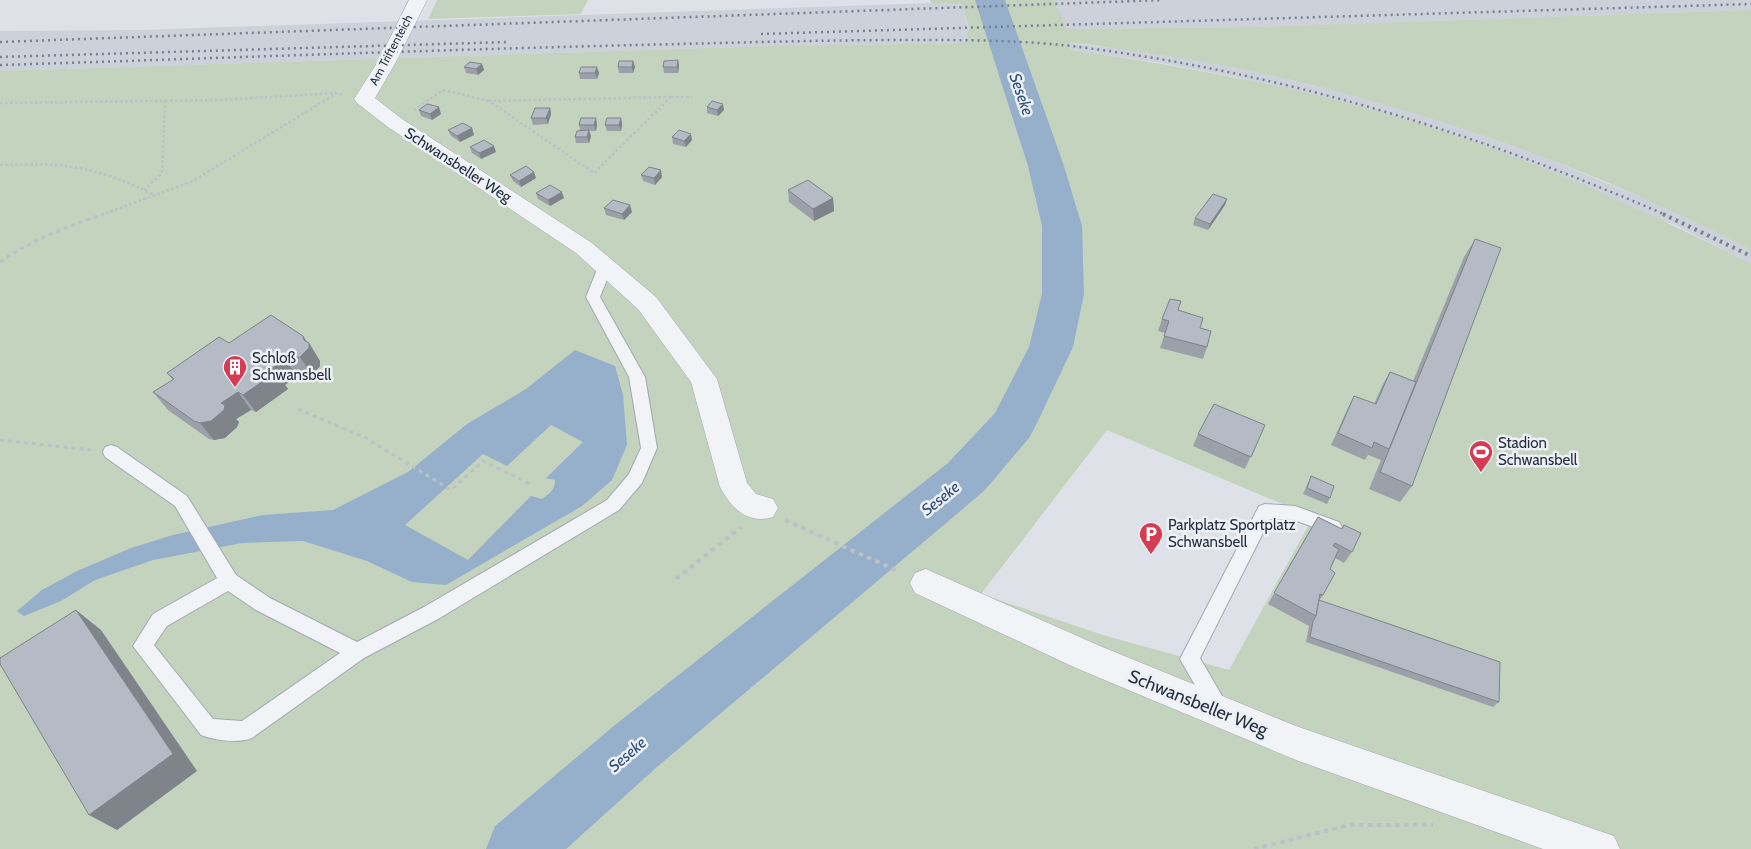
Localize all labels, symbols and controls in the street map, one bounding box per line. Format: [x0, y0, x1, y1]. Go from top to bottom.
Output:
street label: Am Triftenteich [366, 12, 415, 88]
water label: Seseke [1005, 71, 1038, 118]
street label: Schwansbeller Weg [401, 124, 515, 207]
place label: Schloß Schwansbell [252, 349, 332, 384]
building icon: Schloß Schwansbell [222, 354, 248, 388]
place label: Stadion Schwansbell [1498, 434, 1578, 469]
sports icon: Stadion Schwansbell [1468, 439, 1494, 473]
water label: Seseke [917, 477, 963, 519]
place label: Parkplatz Sportplatz Schwansbell [1168, 516, 1296, 551]
parking icon: Parkplatz Sportplatz Schwansbell [1138, 521, 1164, 555]
street label: Schwansbeller Weg [1125, 665, 1272, 741]
water label: Seseke [605, 733, 650, 776]

